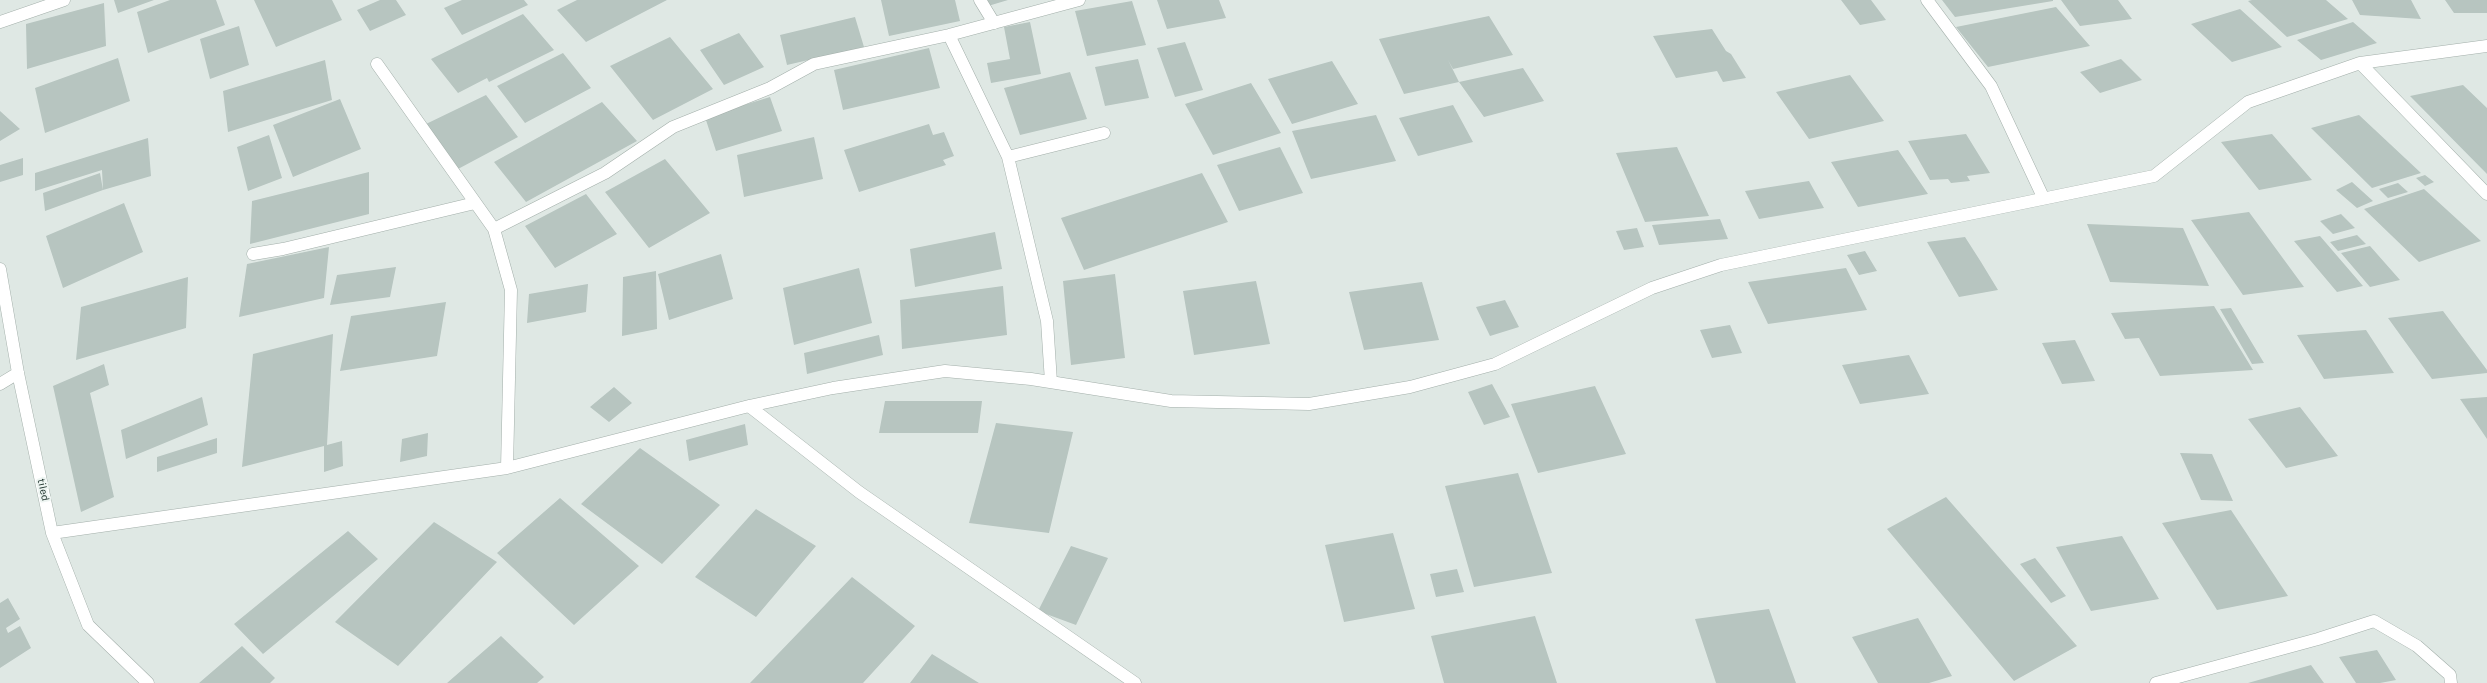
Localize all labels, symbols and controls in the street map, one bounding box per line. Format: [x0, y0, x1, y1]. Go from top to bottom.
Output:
street label: tiled [34, 478, 52, 502]

